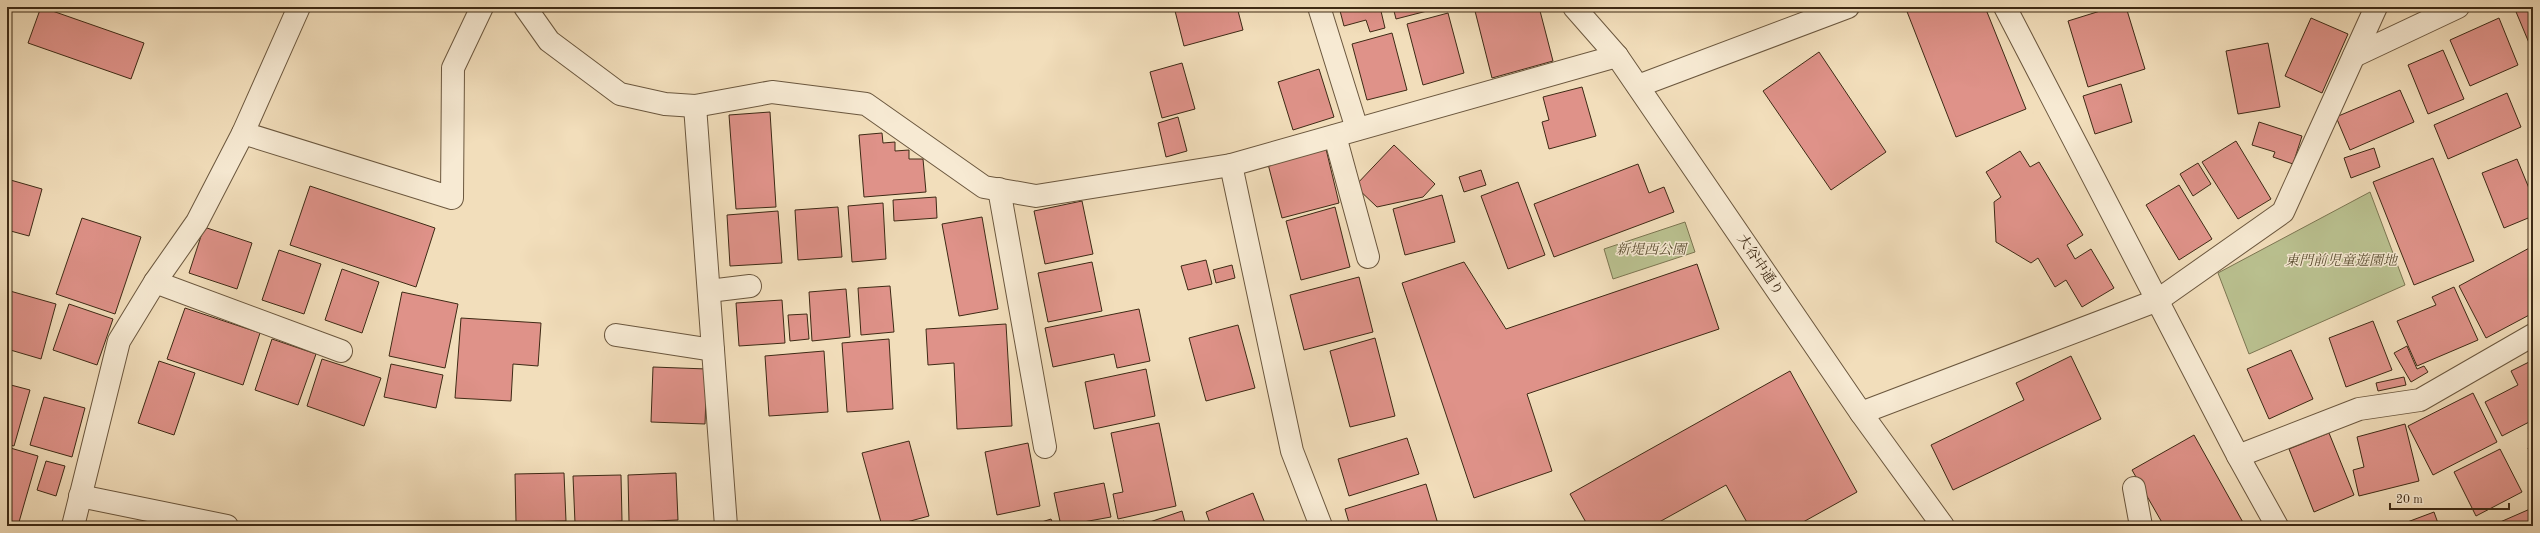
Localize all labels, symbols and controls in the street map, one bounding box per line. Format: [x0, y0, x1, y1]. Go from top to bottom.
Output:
street label: 大谷中通り [1735, 232, 1786, 298]
park label: 新堤西公園 [1616, 242, 1688, 257]
park label: 東門前児童遊園地 [2285, 253, 2399, 268]
scale bar [2390, 485, 2509, 511]
text: 20 m [2396, 494, 2423, 506]

